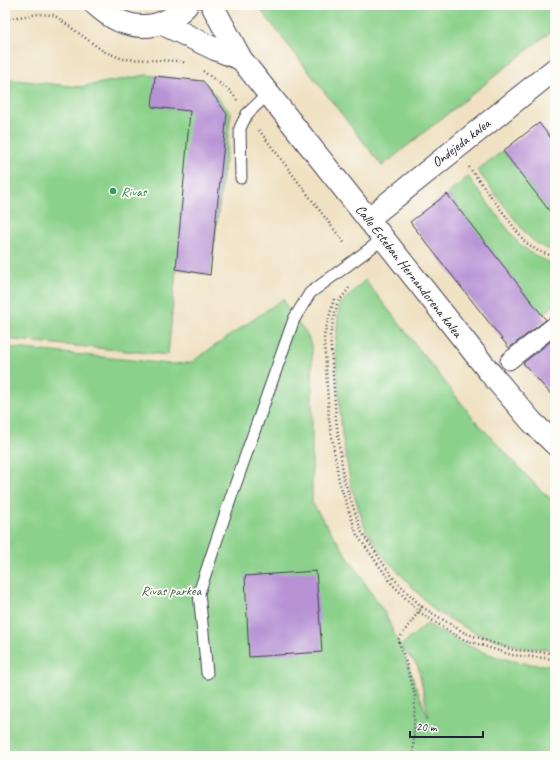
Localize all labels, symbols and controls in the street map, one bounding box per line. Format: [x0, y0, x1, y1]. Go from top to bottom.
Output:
street label: Ondejeda kalea [428, 114, 494, 171]
place label: Rivas [121, 183, 148, 200]
marker: Rivas [108, 186, 118, 196]
street label: Calle Esteban Hernandorena kalea [352, 201, 467, 342]
park label: Rivas parkea [141, 582, 202, 599]
scale bar [410, 713, 483, 739]
text: 20 m [416, 719, 438, 735]

